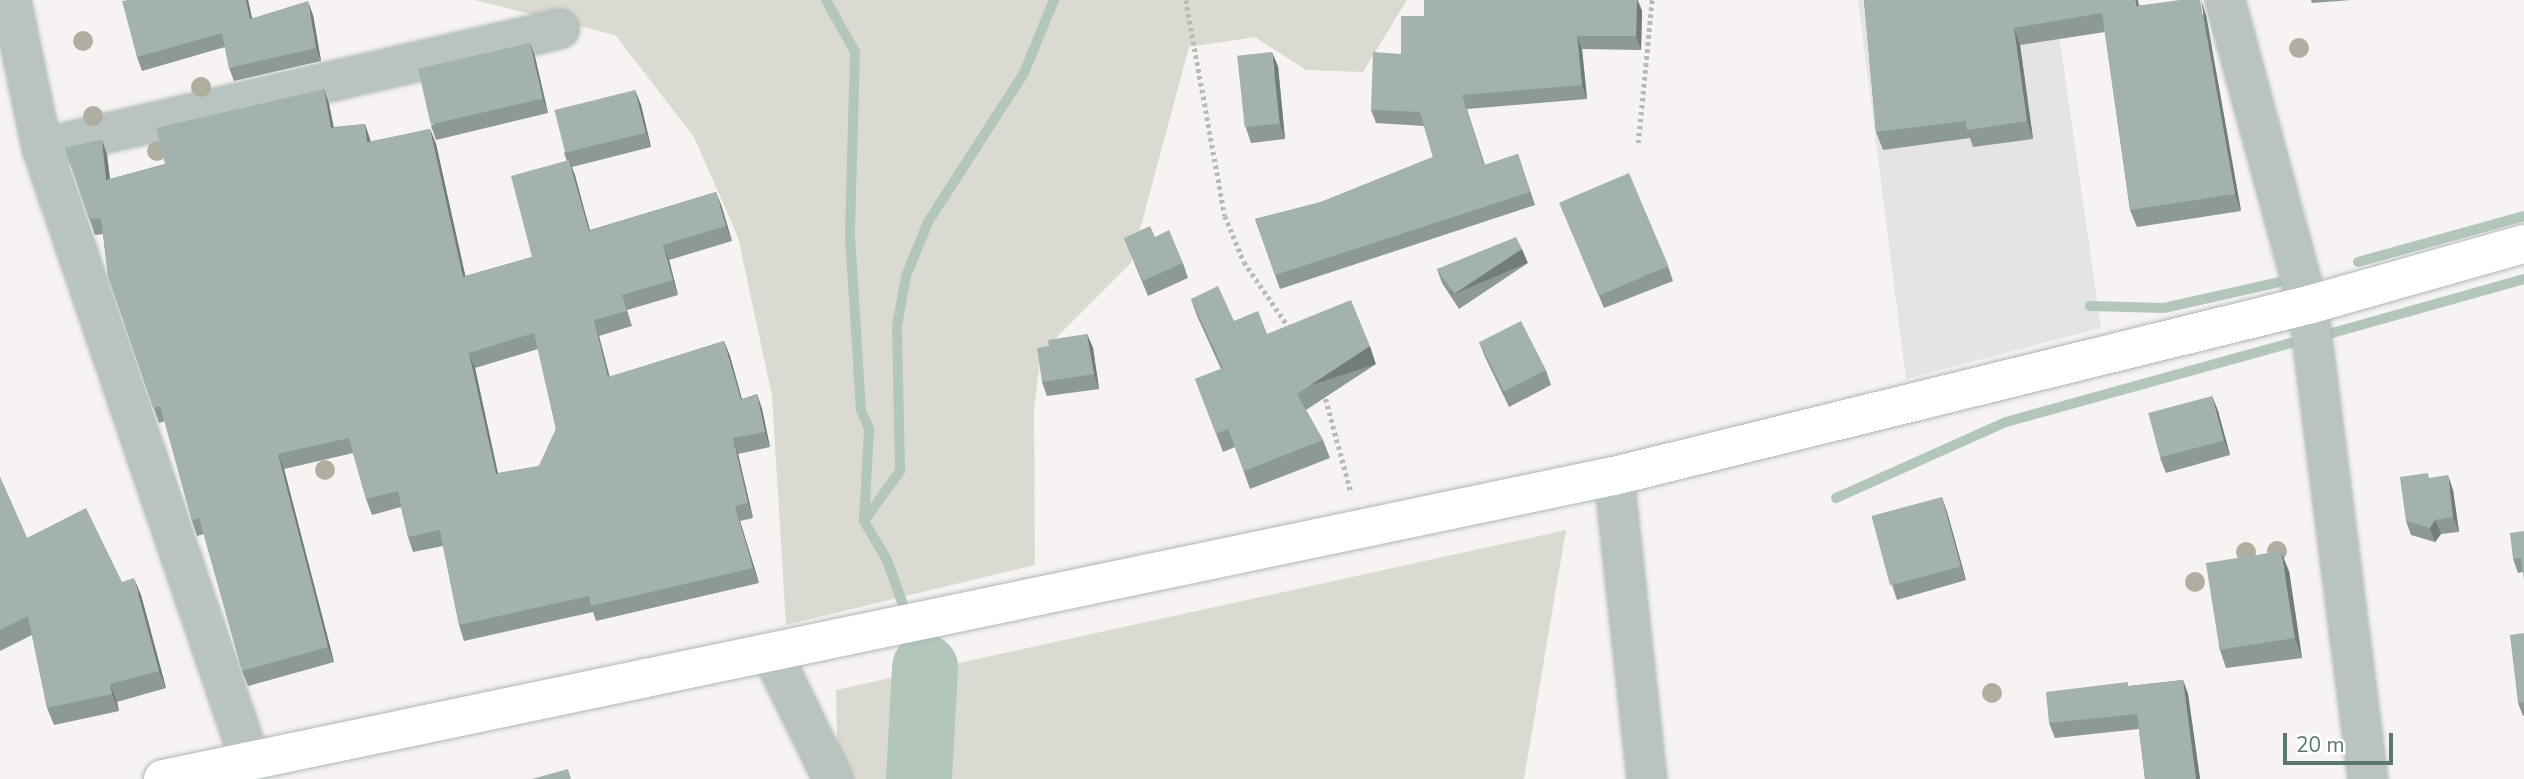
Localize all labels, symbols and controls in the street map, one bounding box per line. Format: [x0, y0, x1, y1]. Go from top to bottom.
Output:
scale bar [2286, 720, 2396, 764]
text: 20 m [2296, 731, 2345, 759]

